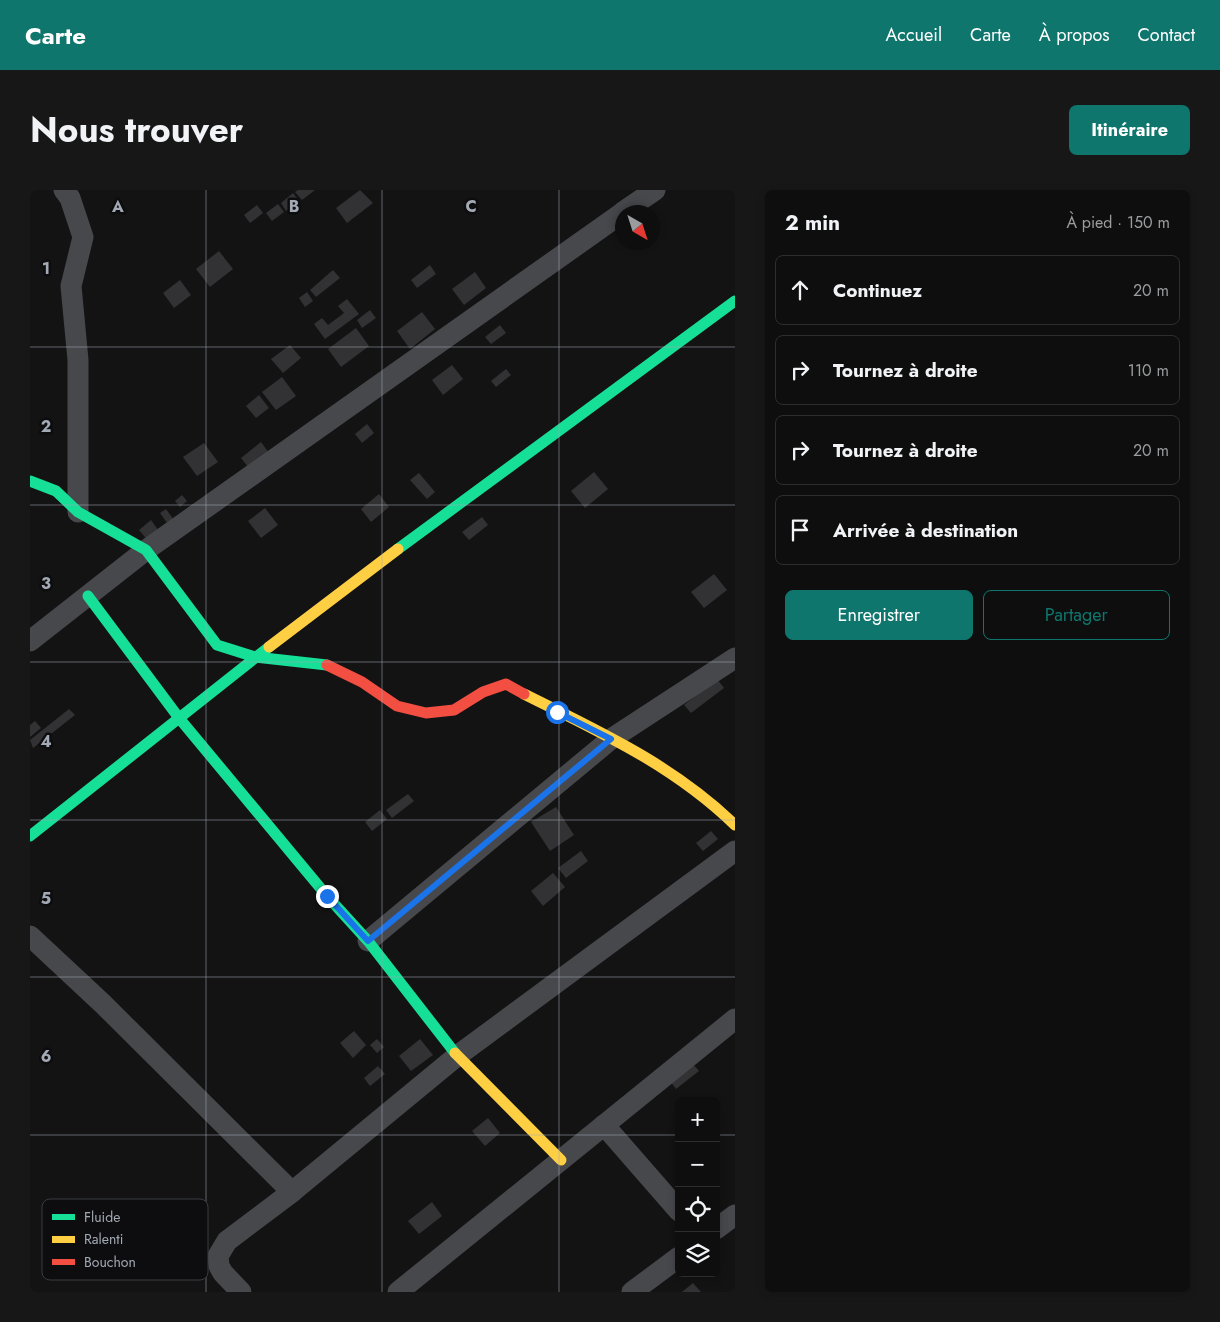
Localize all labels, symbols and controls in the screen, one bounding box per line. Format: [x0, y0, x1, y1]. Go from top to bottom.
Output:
text: Carte [25, 18, 86, 53]
text: Accueil [885, 22, 942, 48]
text: Carte [970, 22, 1011, 48]
text: À propos [1039, 22, 1109, 48]
text: Contact [1137, 22, 1195, 48]
text: Nous trouver [30, 105, 243, 155]
button: Itinéraire [1069, 105, 1190, 155]
text: A [111, 195, 124, 218]
text: B [289, 195, 299, 218]
text: C [465, 195, 477, 218]
north arrow [615, 205, 660, 250]
text: 2 min [785, 208, 840, 238]
text: À pied · 150 m [1066, 211, 1170, 234]
text: 1 [42, 257, 50, 280]
icon: ahead [786, 276, 814, 304]
text: Continuez [833, 277, 922, 304]
text: 20 m [1133, 279, 1169, 302]
icon: right [786, 356, 814, 384]
text: Tournez à droite [833, 357, 978, 384]
text: 110 m [1128, 359, 1169, 382]
text: 2 [41, 415, 51, 438]
icon: right [786, 436, 814, 464]
text: Tournez à droite [833, 437, 978, 464]
text: 20 m [1133, 439, 1169, 462]
icon: arrive [786, 516, 814, 544]
text: Arrivée à destination [833, 517, 1018, 544]
text: 3 [41, 572, 51, 595]
button: Enregistrer [785, 590, 973, 640]
button: Partager [983, 590, 1170, 640]
route start [546, 701, 569, 724]
text: 4 [40, 730, 52, 753]
route end [316, 885, 339, 908]
text: 5 [41, 887, 51, 910]
text: 6 [41, 1045, 51, 1068]
map controls [675, 1097, 720, 1277]
button: + [675, 1097, 720, 1142]
button: − [675, 1142, 720, 1187]
button: locate [675, 1187, 720, 1232]
legend [42, 1199, 208, 1280]
text: Fluide [84, 1207, 120, 1227]
text: Ralenti [84, 1229, 123, 1249]
button: layers [675, 1232, 720, 1277]
text: Bouchon [84, 1252, 136, 1272]

